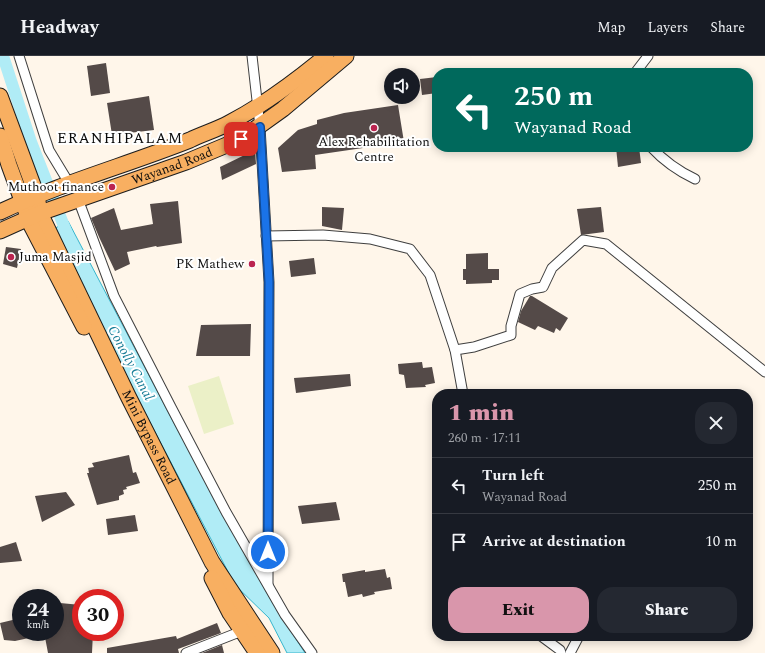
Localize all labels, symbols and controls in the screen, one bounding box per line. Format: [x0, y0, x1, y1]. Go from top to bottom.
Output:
text: Headway [20, 13, 99, 42]
text: Map [597, 17, 626, 38]
text: Layers [648, 17, 688, 38]
text: Share [710, 17, 745, 38]
map controls [384, 68, 420, 104]
button: sound [384, 68, 420, 104]
text: 250 m [514, 75, 593, 118]
icon: left [448, 84, 500, 136]
text: Wayanad Road [514, 114, 632, 141]
pin [224, 122, 258, 156]
marker: Alex Rehabilitation Centre [369, 123, 379, 133]
district label: ERANHIPALAM [57, 127, 183, 150]
icon: arrive [230, 128, 252, 150]
place label: Alex Rehabilitation Centre [318, 132, 430, 167]
street label: Wayanad Road [129, 142, 216, 190]
place label: Muthoot finance [8, 177, 104, 197]
marker: Muthoot finance [107, 182, 117, 192]
place label: Juma Masjid [19, 247, 92, 267]
marker: Juma Masjid [6, 252, 16, 262]
place label: PK Mathew [176, 254, 245, 274]
marker: PK Mathew [247, 259, 257, 269]
water label: Conolly Canal [102, 322, 160, 405]
street label: Mini Bypass Road [116, 386, 181, 488]
text: 1 min [448, 395, 514, 431]
button: close [695, 402, 737, 444]
text: 260 m · 17:11 [448, 428, 521, 448]
text: Turn left [482, 464, 544, 487]
text: 250 m [698, 474, 737, 497]
icon: left [448, 475, 470, 497]
text: Wayanad Road [482, 487, 567, 507]
text: Arrive at destination [482, 530, 626, 553]
text: 10 m [705, 530, 737, 553]
position arrow [247, 531, 289, 573]
icon: arrive [448, 531, 470, 553]
button: Exit [448, 587, 589, 633]
button: Share [597, 587, 737, 633]
speed limit sign: 30 [72, 589, 124, 641]
text: 24 [27, 595, 49, 625]
text: km/h [27, 617, 49, 633]

